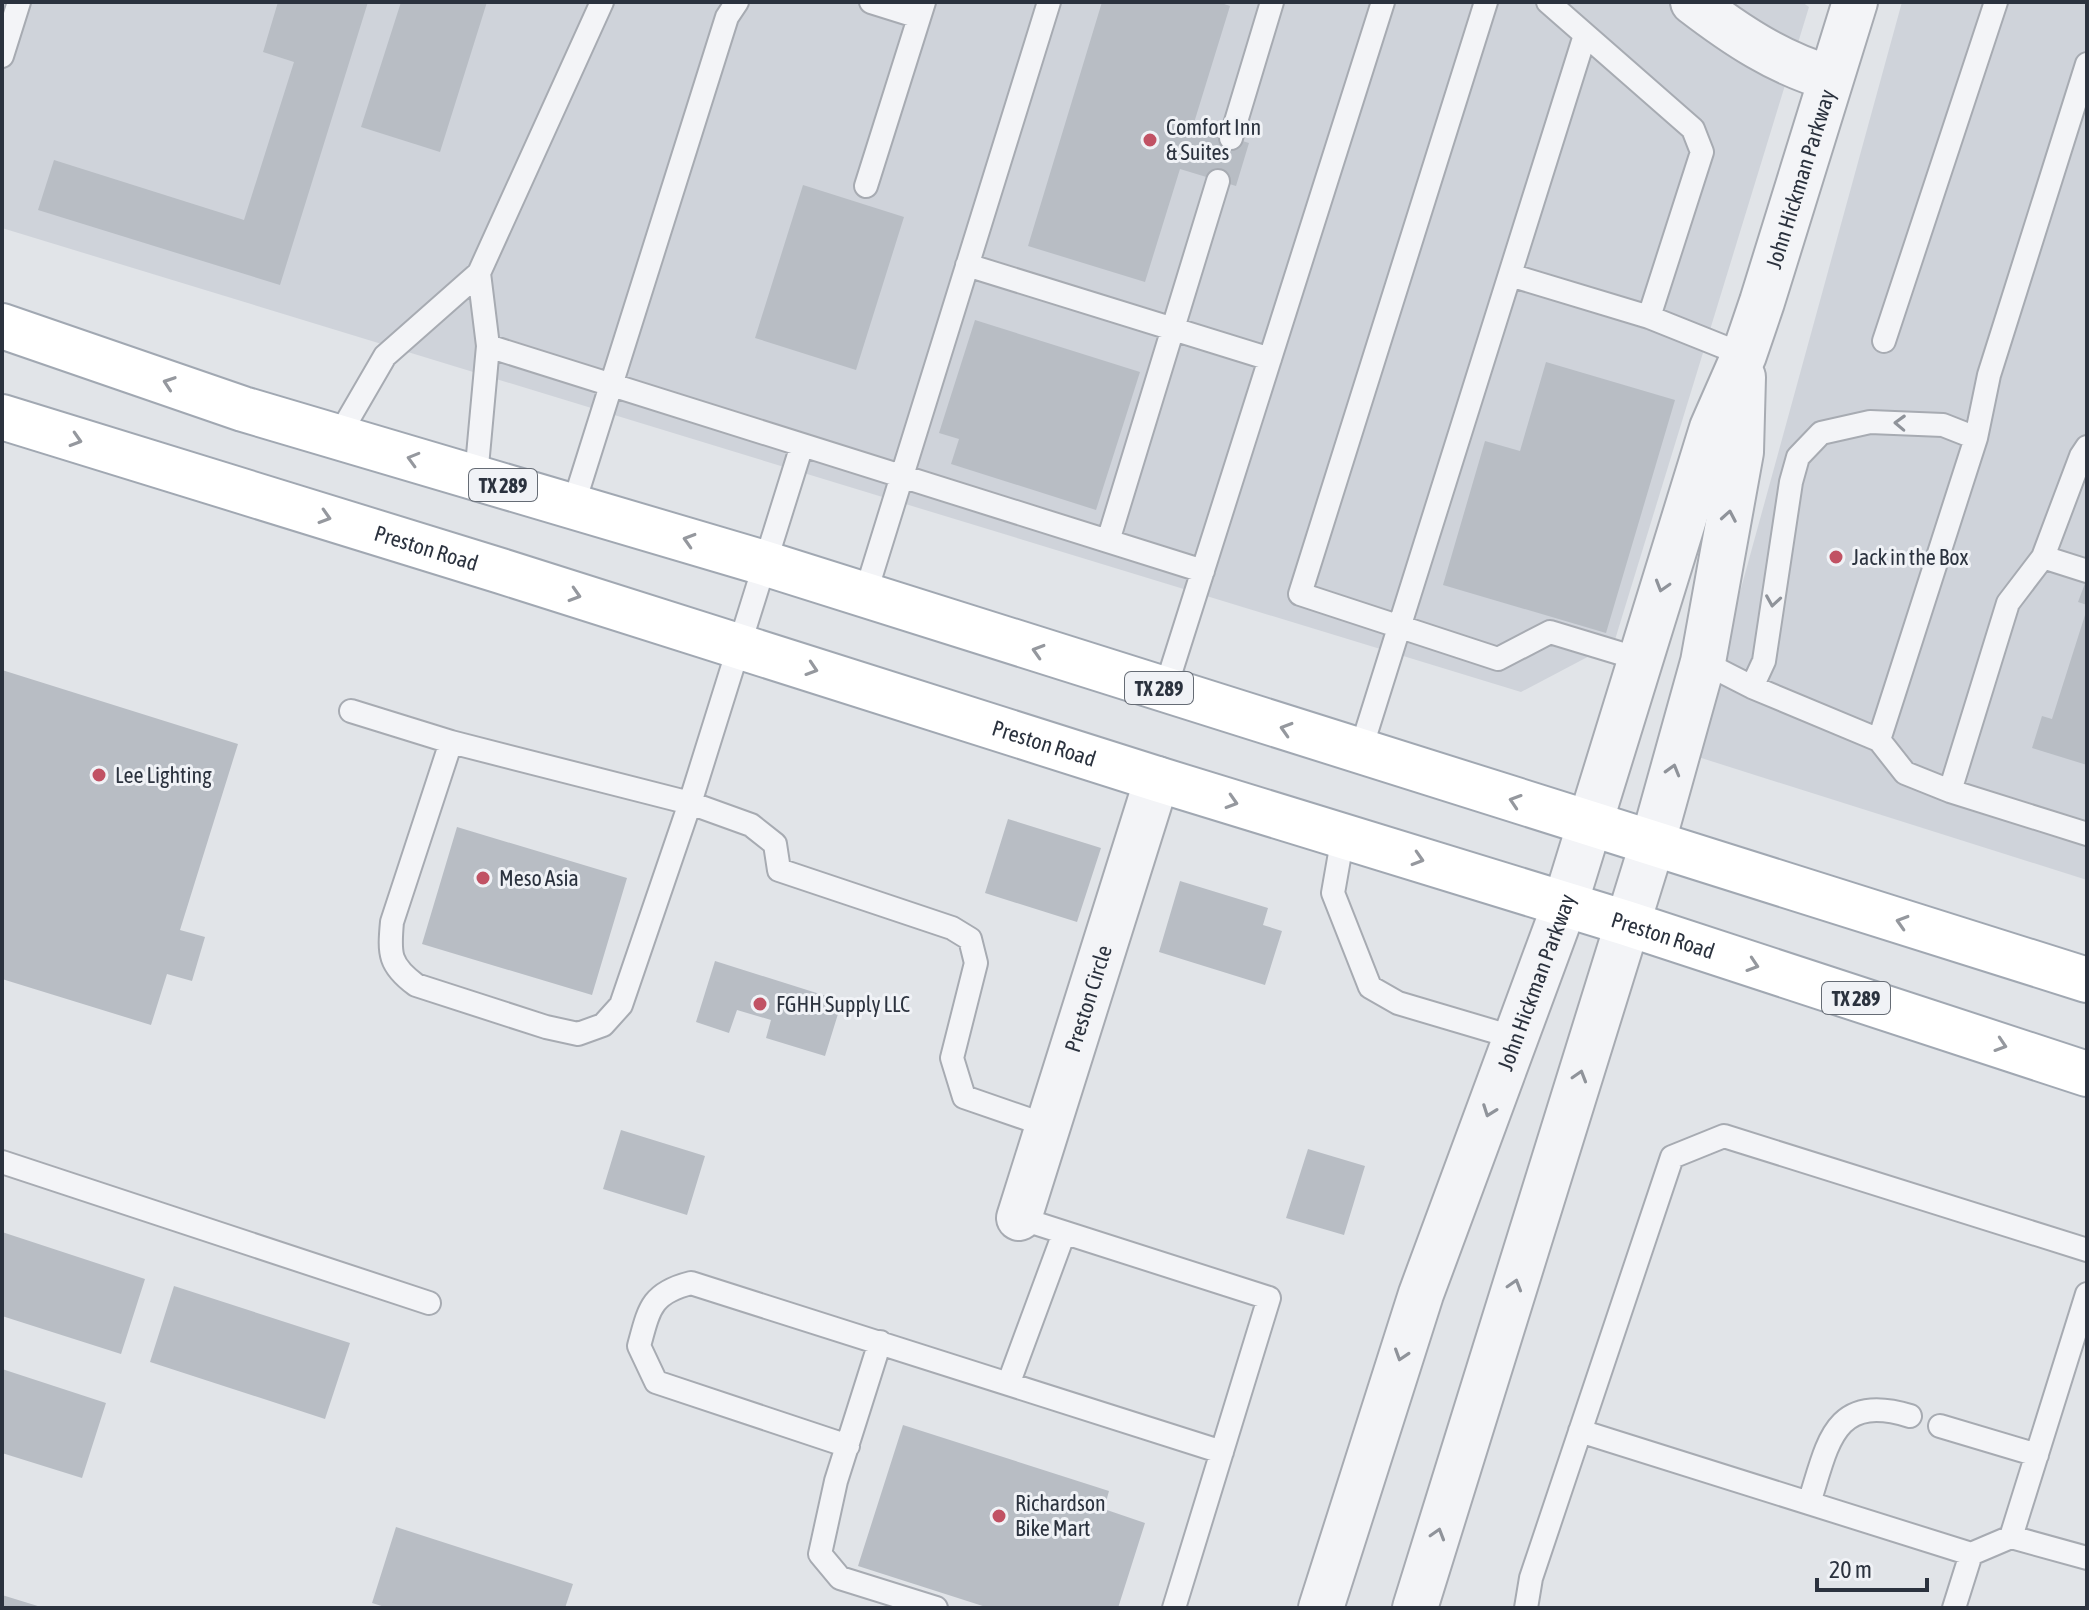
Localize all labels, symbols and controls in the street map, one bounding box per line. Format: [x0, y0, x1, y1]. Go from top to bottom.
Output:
street label: John Hickman Parkway [1760, 86, 1840, 272]
place label: Comfort Inn & Suites [1166, 114, 1261, 165]
marker: Comfort Inn & Suites [1141, 131, 1159, 149]
one-way arrow [163, 377, 177, 393]
one-way arrow [1893, 415, 1906, 432]
one-way arrow [69, 431, 83, 447]
one-way arrow [406, 452, 420, 468]
road number: TX 289 [469, 469, 537, 501]
one-way arrow [317, 508, 331, 524]
one-way arrow [1720, 509, 1737, 523]
street label: Preston Road [371, 520, 481, 576]
one-way arrow [683, 533, 696, 549]
place label: Jack in the Box [1852, 544, 1968, 570]
marker: Jack in the Box [1827, 548, 1845, 566]
one-way arrow [1655, 579, 1671, 593]
one-way arrow [568, 585, 582, 601]
one-way arrow [1765, 594, 1782, 608]
one-way arrow [1032, 644, 1046, 660]
one-way arrow [804, 660, 818, 676]
road number: TX 289 [1125, 672, 1193, 704]
street label: Preston Road [989, 715, 1099, 772]
one-way arrow [1280, 722, 1294, 738]
place label: Lee Lighting [115, 762, 212, 788]
one-way arrow [1664, 763, 1681, 777]
marker: Lee Lighting [90, 766, 108, 784]
one-way arrow [1224, 793, 1238, 809]
one-way arrow [1509, 795, 1523, 811]
one-way arrow [1410, 850, 1424, 866]
place label: Meso Asia [499, 865, 579, 891]
marker: Meso Asia [474, 869, 492, 887]
street label: John Hickman Parkway [1492, 891, 1580, 1074]
street label: Preston Road [1608, 906, 1718, 964]
one-way arrow [1895, 916, 1909, 932]
street label: Preston Circle [1059, 942, 1117, 1055]
one-way arrow [1746, 955, 1760, 971]
road number: TX 289 [1822, 982, 1890, 1014]
place label: FGHH Supply LLC [776, 991, 910, 1017]
marker: FGHH Supply LLC [751, 995, 769, 1013]
one-way arrow [1993, 1036, 2007, 1052]
one-way arrow [1571, 1070, 1587, 1083]
one-way arrow [1482, 1103, 1498, 1117]
one-way arrow [1506, 1279, 1522, 1293]
one-way arrow [1394, 1348, 1410, 1362]
place label: Richardson Bike Mart [1015, 1490, 1106, 1541]
marker: Richardson Bike Mart [990, 1507, 1008, 1525]
one-way arrow [1429, 1527, 1445, 1541]
scale bar [1817, 1542, 1927, 1592]
text: 20 m [1829, 1556, 1872, 1583]

